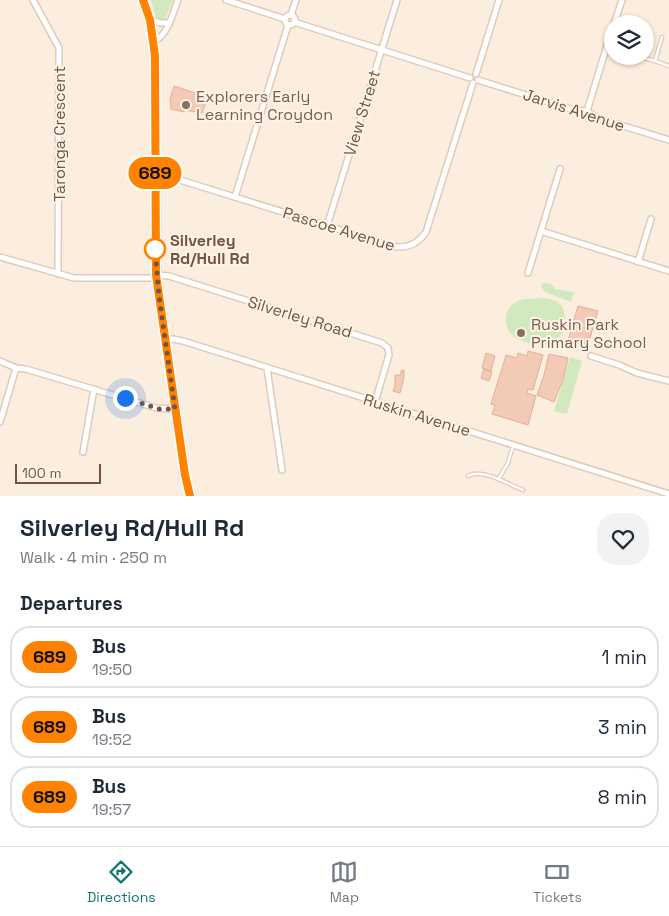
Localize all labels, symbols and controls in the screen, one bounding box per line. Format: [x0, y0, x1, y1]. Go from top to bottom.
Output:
map controls [604, 15, 654, 65]
button: layers [604, 15, 654, 65]
street label: Taronga Crescent [49, 66, 70, 202]
street label: View Street [339, 67, 385, 159]
street label: Jarvis Avenue [520, 84, 628, 136]
place label: Explorers Early Learning Croydon [196, 86, 333, 125]
marker: Explorers Early Learning Croydon [180, 99, 192, 111]
line badge: 689 [126, 157, 184, 189]
text: 689 [138, 161, 172, 184]
street label: Pascoe Avenue [280, 202, 398, 256]
place label: Silverley Rd/Hull Rd [170, 230, 250, 269]
marker: Silverley Rd/Hull Rd [144, 238, 166, 260]
street label: Silverley Road [245, 291, 355, 343]
place label: Ruskin Park Primary School [531, 314, 646, 353]
marker: Ruskin Park Primary School [515, 327, 527, 339]
your location [113, 386, 138, 411]
street label: Ruskin Avenue [361, 389, 473, 441]
scale bar [15, 461, 101, 484]
text: 100 m [22, 464, 61, 482]
text: Silverley Rd/Hull Rd [20, 512, 244, 543]
button: heart [597, 513, 649, 565]
text: Walk · 4 min · 250 m [20, 547, 167, 568]
text: Departures [20, 591, 123, 616]
text: Bus [92, 634, 126, 659]
text: 689 [33, 645, 66, 668]
text: 1 min [602, 645, 647, 670]
text: 19:50 [92, 659, 132, 680]
text: Bus [92, 704, 126, 729]
text: 689 [33, 715, 66, 738]
text: 3 min [598, 715, 647, 740]
text: 19:52 [92, 729, 132, 750]
text: Bus [92, 774, 126, 799]
text: 689 [33, 785, 66, 808]
text: 8 min [598, 785, 647, 810]
text: 19:57 [92, 799, 131, 820]
tab: Directions [87, 858, 156, 906]
tab: Map [330, 858, 359, 906]
tab: Tickets [533, 858, 582, 906]

